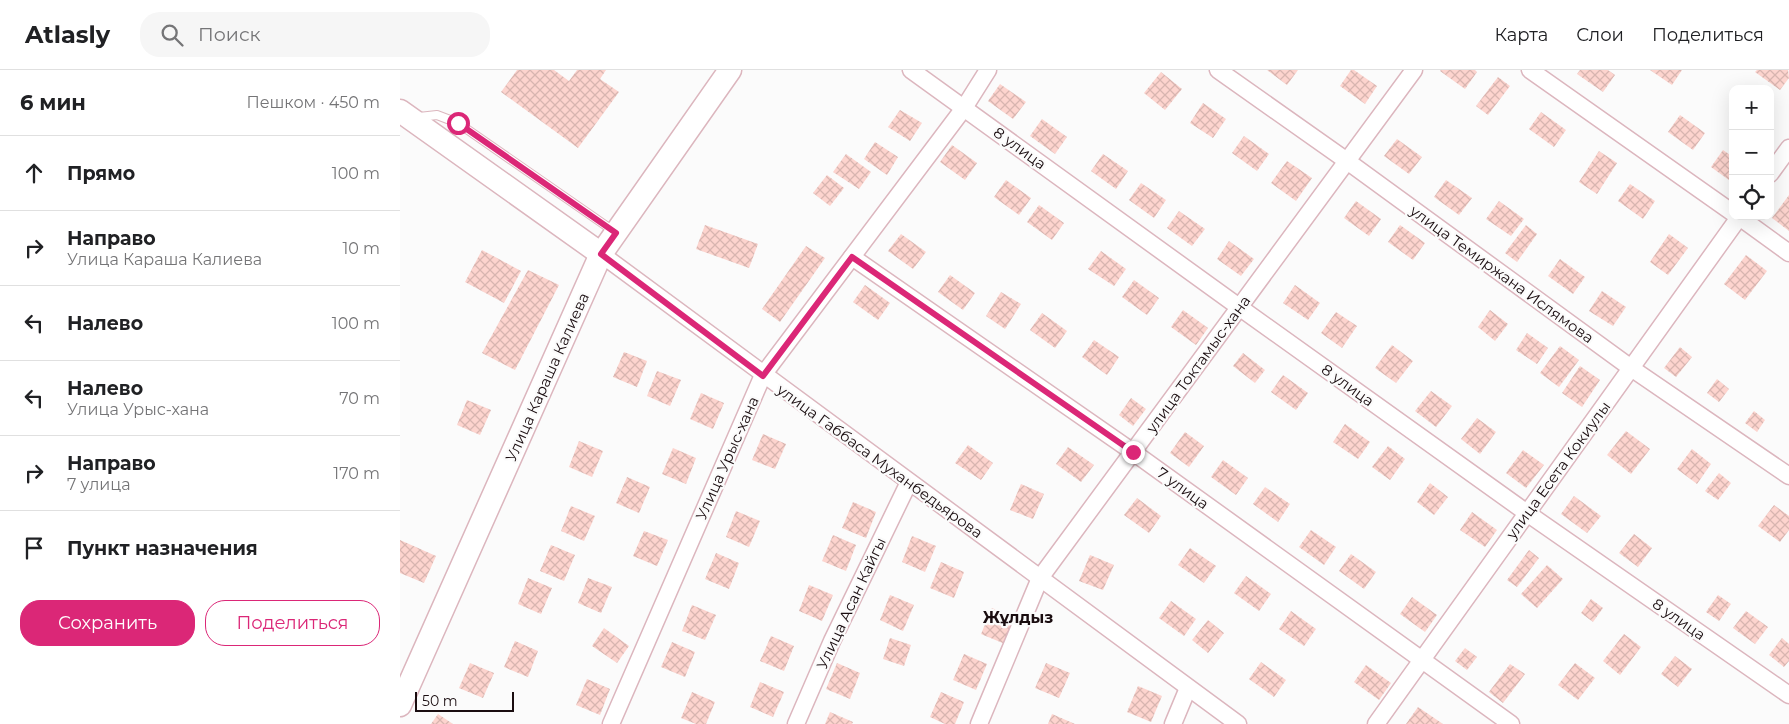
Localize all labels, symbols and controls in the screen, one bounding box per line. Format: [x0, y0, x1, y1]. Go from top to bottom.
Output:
search box [140, 12, 490, 57]
text: Atlasly [25, 20, 110, 49]
icon: search [158, 21, 186, 49]
text: Поиск [198, 23, 261, 46]
text: Карта [1494, 24, 1548, 46]
text: Слои [1576, 24, 1624, 46]
text: Поделиться [1652, 24, 1764, 46]
map controls [1729, 85, 1774, 220]
button: + [1729, 85, 1774, 130]
text: 6 мин [20, 90, 86, 115]
text: Пешком · 450 m [246, 93, 380, 112]
route start [447, 112, 470, 135]
street label: 8 улица [990, 123, 1050, 173]
button: − [1729, 130, 1774, 175]
icon: ahead [20, 159, 48, 187]
text: Прямо [67, 162, 135, 185]
text: 100 m [332, 164, 380, 183]
button: locate [1729, 175, 1774, 220]
street label: улица Темиржана Ислямова [1406, 200, 1598, 347]
text: Направо [67, 227, 156, 250]
icon: right [20, 234, 48, 262]
text: 10 m [342, 239, 380, 258]
text: Улица Караша Калиева [67, 250, 262, 269]
street label: Улица Караша Калиева [501, 290, 593, 464]
street label: улица Токтамыс-хана [1141, 292, 1254, 437]
icon: left [20, 309, 48, 337]
text: Налево [67, 312, 143, 335]
text: 100 m [332, 314, 380, 333]
street label: 8 улица [1318, 360, 1378, 410]
text: Налево [67, 377, 143, 400]
street label: улица Габбаса Муханбедьярова [773, 379, 987, 542]
icon: left [20, 384, 48, 412]
text: 70 m [339, 389, 380, 408]
street label: Улица Урыс-хана [691, 393, 763, 523]
street label: улица Есета Кокиулы [1501, 397, 1614, 543]
text: Улица Урыс-хана [67, 400, 209, 419]
route end [1122, 441, 1145, 464]
text: Направо [67, 452, 156, 475]
icon: right [20, 459, 48, 487]
street label: 7 улица [1153, 463, 1213, 513]
text: 170 m [333, 464, 380, 483]
text: 7 улица [67, 475, 131, 494]
icon: arrive [20, 534, 48, 562]
street label: Улица Асан Кайгы [812, 534, 890, 672]
text: Пункт назначения [67, 537, 258, 560]
street label: 8 улица [1649, 594, 1709, 644]
button: Сохранить [20, 600, 195, 646]
button: Поделиться [205, 600, 380, 646]
district label: Жұлдыз [983, 608, 1053, 627]
scale bar [415, 689, 514, 712]
text: 50 m [422, 692, 458, 710]

